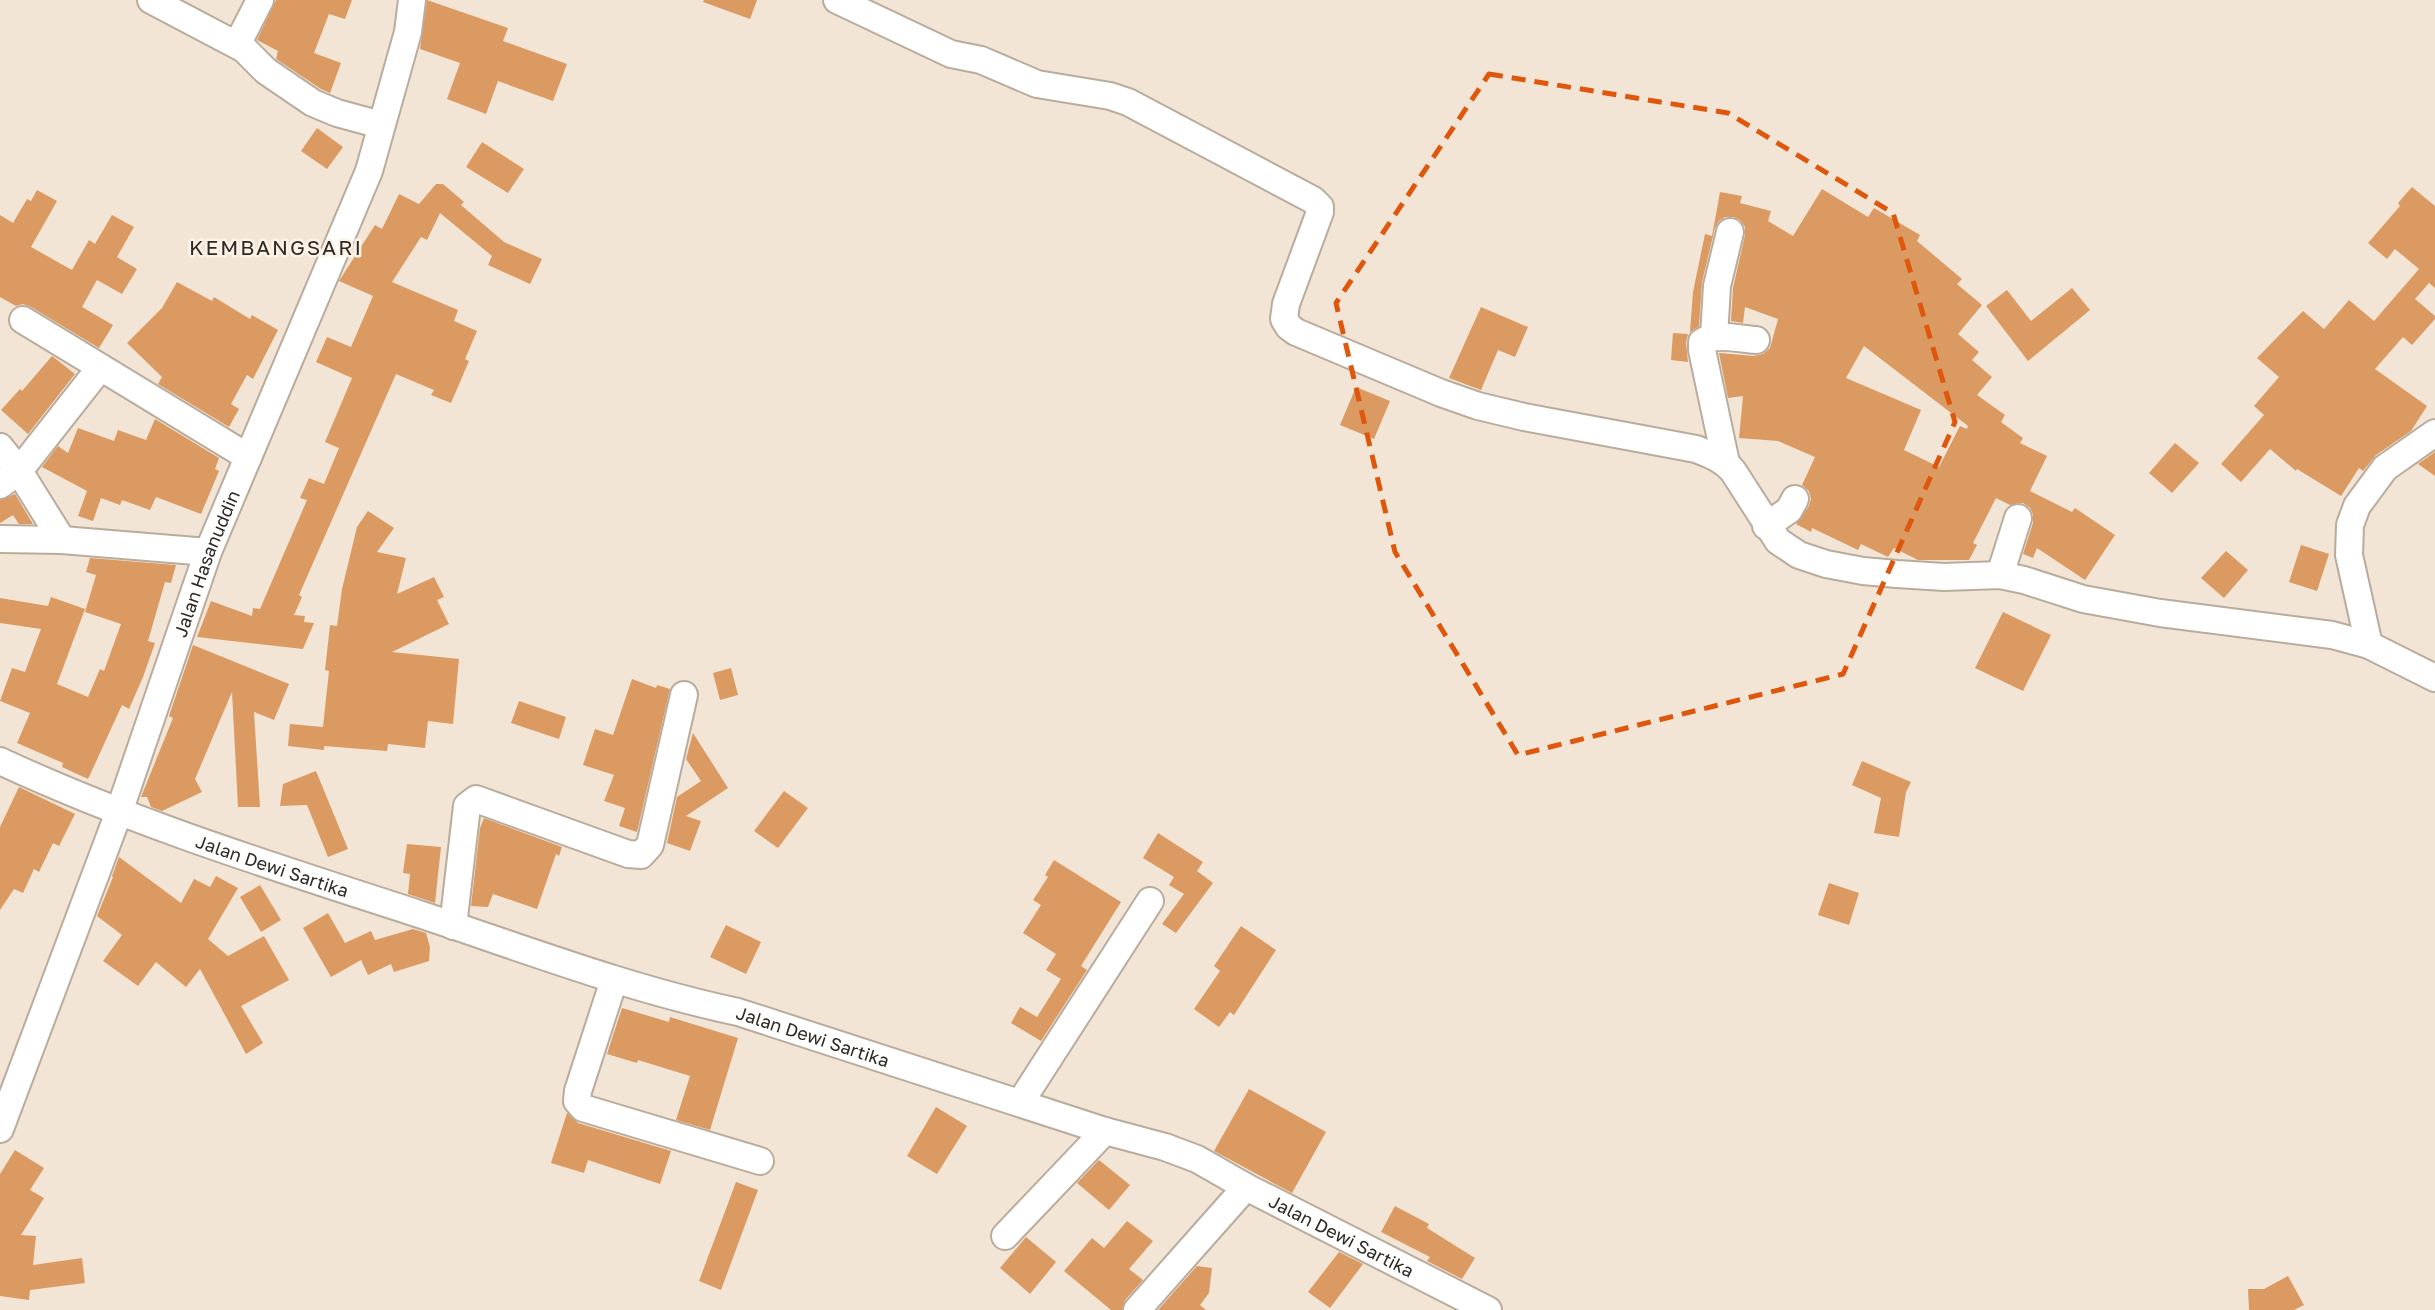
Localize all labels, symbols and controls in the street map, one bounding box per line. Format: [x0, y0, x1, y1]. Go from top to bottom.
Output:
district label: KEMBANGSARI [189, 234, 363, 260]
street label: Jalan Hasanuddin [169, 487, 244, 640]
street label: Jalan Dewi Sartika [193, 830, 352, 901]
street label: Jalan Dewi Sartika [733, 1001, 892, 1071]
street label: Jalan Dewi Sartika [1265, 1190, 1418, 1282]

